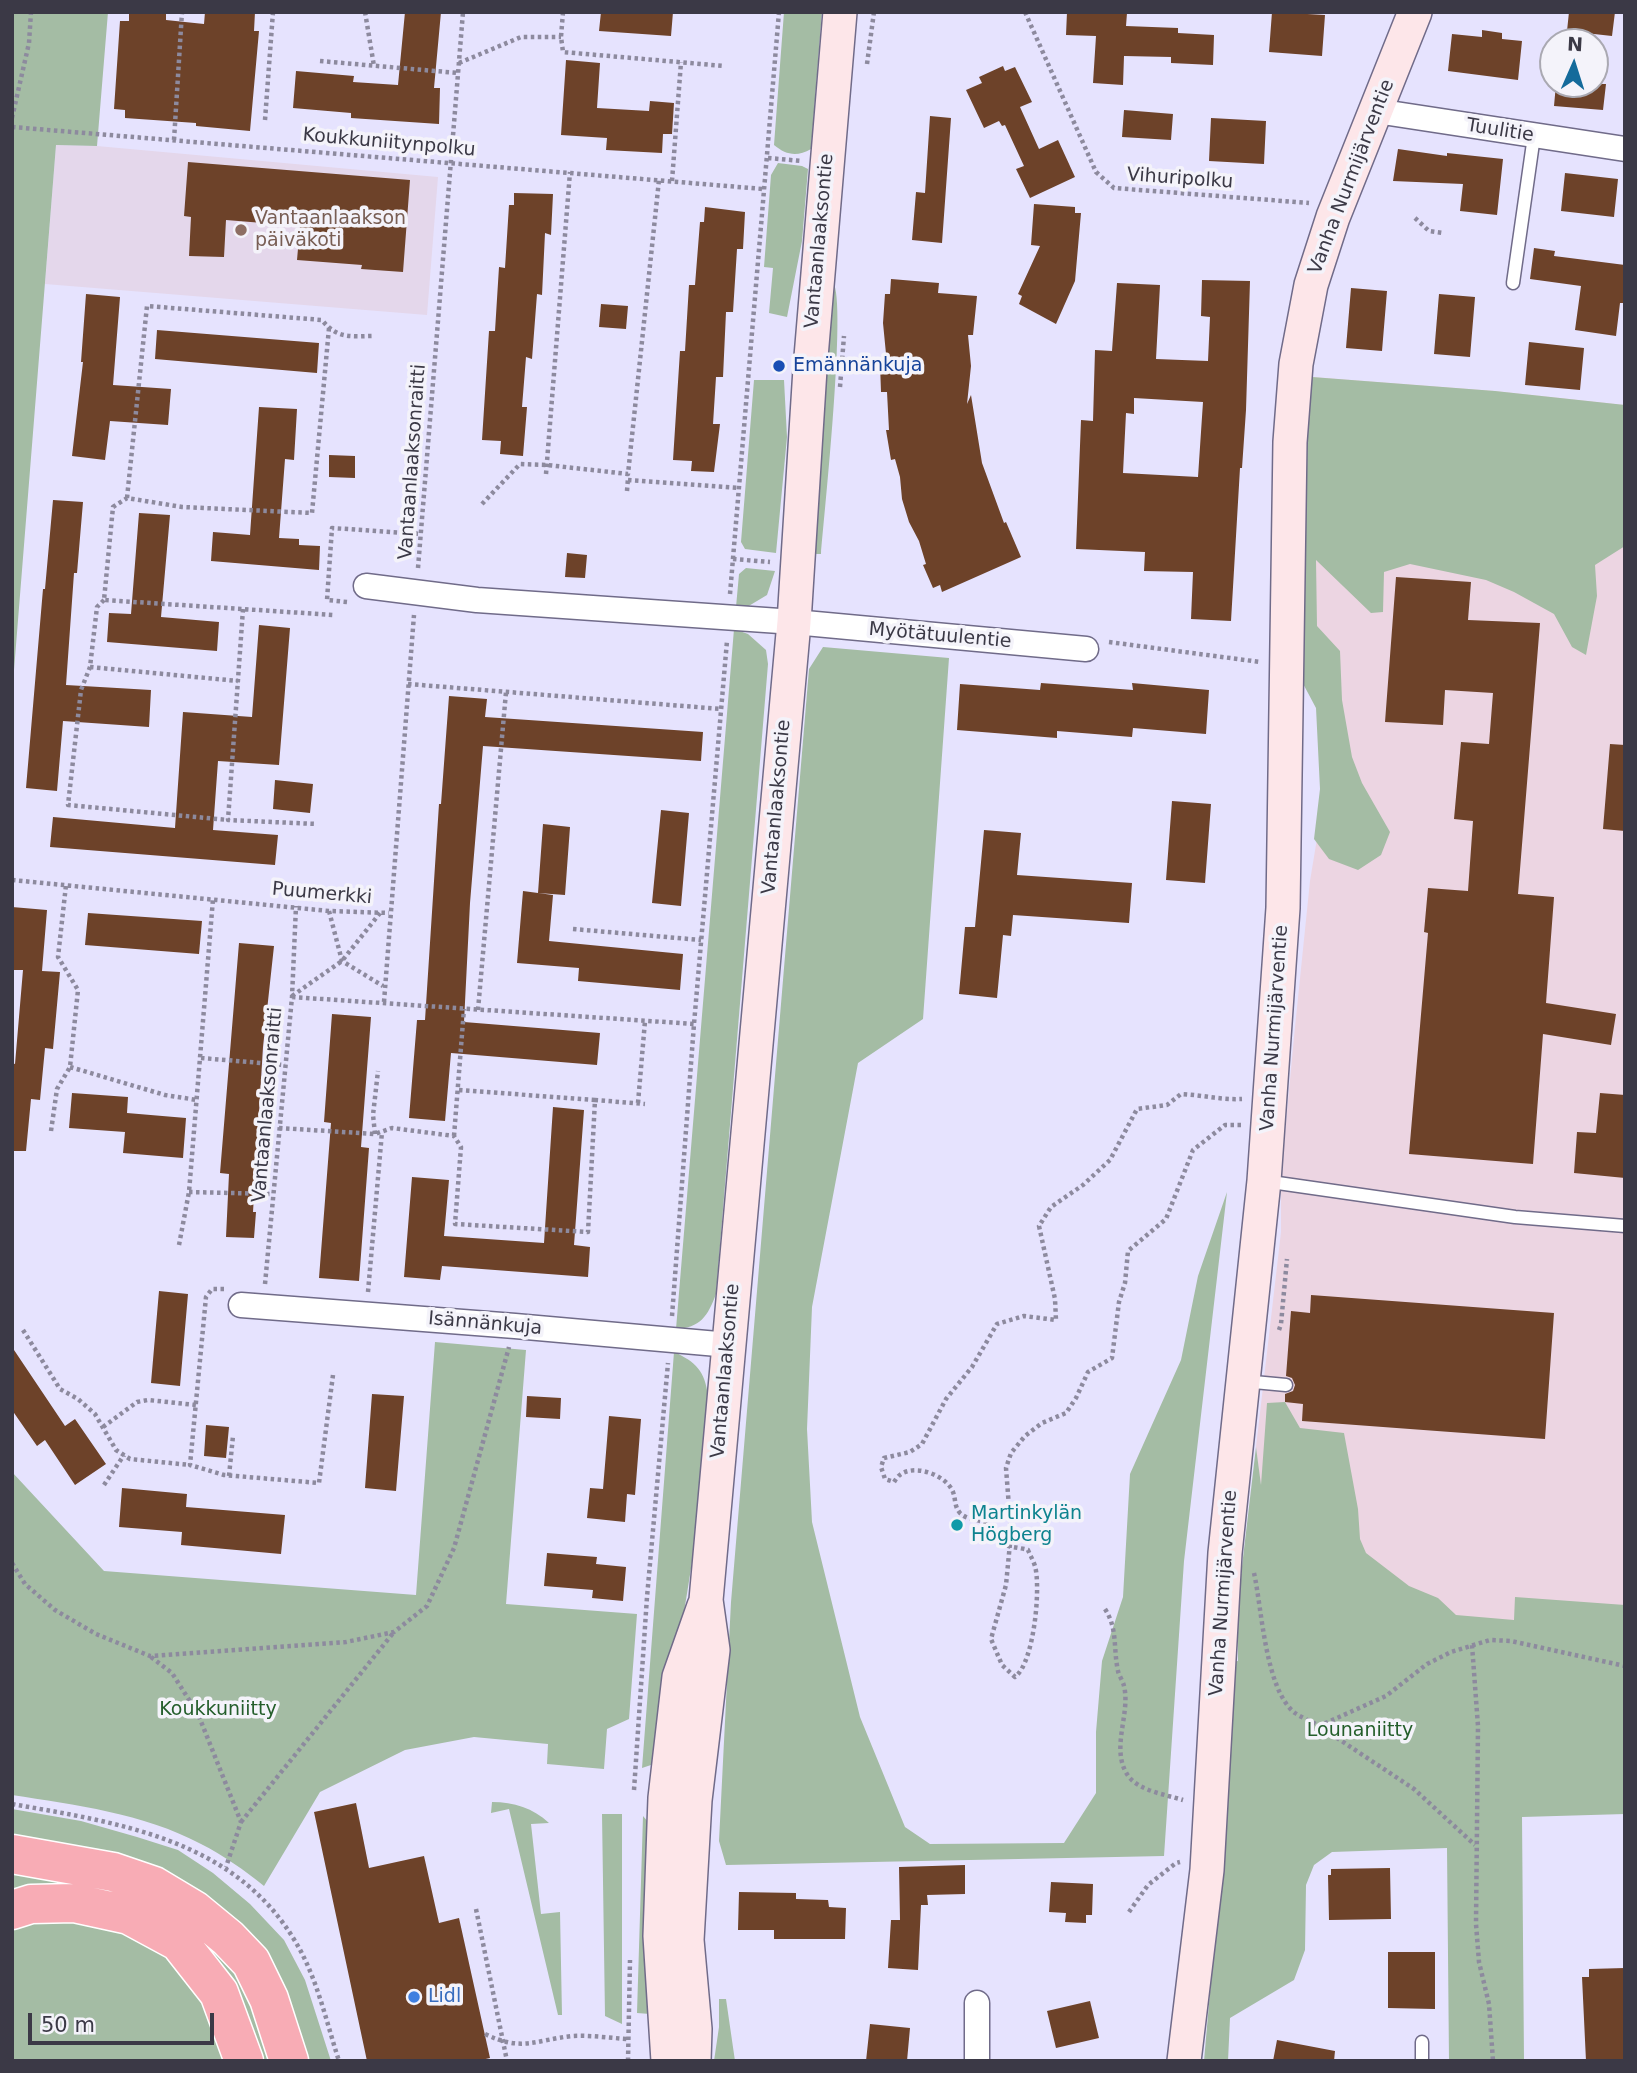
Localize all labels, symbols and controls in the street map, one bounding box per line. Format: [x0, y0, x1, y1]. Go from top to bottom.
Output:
north arrow [1539, 28, 1609, 98]
text: N [1566, 33, 1584, 55]
street label: Vanha Nurmijärventie [1304, 76, 1400, 278]
street label: Tuulitie [1465, 114, 1535, 148]
street label: Koukkuniitynpolku [302, 124, 476, 162]
street label: Vantaanlaaksontie [801, 153, 839, 329]
street label: Vihuripolku [1126, 164, 1234, 194]
place label: Vantaanlaakson päiväkoti [255, 208, 406, 252]
marker: Vantaanlaakson päiväkoti [233, 222, 249, 238]
place label: Emännänkuja [793, 355, 922, 377]
marker: Emännänkuja [771, 358, 787, 374]
street label: Vantaanlaaksonraitti [395, 363, 431, 561]
street label: Myötätuulentie [868, 618, 1012, 654]
street label: Vantaanlaaksontie [758, 719, 796, 895]
street label: Puumerkki [271, 878, 373, 910]
street label: Vanha Nurmijärventie [1256, 924, 1294, 1132]
street label: Vantaanlaaksonraitti [248, 1006, 288, 1204]
street label: Vantaanlaaksontie [707, 1283, 745, 1459]
street label: Isännänkuja [427, 1308, 543, 1340]
street label: Vanha Nurmijärventie [1205, 1489, 1243, 1697]
place label: Martinkylän Högberg [971, 1503, 1082, 1547]
marker: Martinkylän Högberg [949, 1517, 965, 1533]
park label: Koukkuniitty [159, 1699, 277, 1721]
park label: Lounaniitty [1307, 1720, 1413, 1742]
place label: Lidl [428, 1986, 461, 2008]
marker: Lidl [406, 1989, 422, 2005]
scale bar [32, 2000, 217, 2044]
text: 50 m [41, 2013, 95, 2037]

